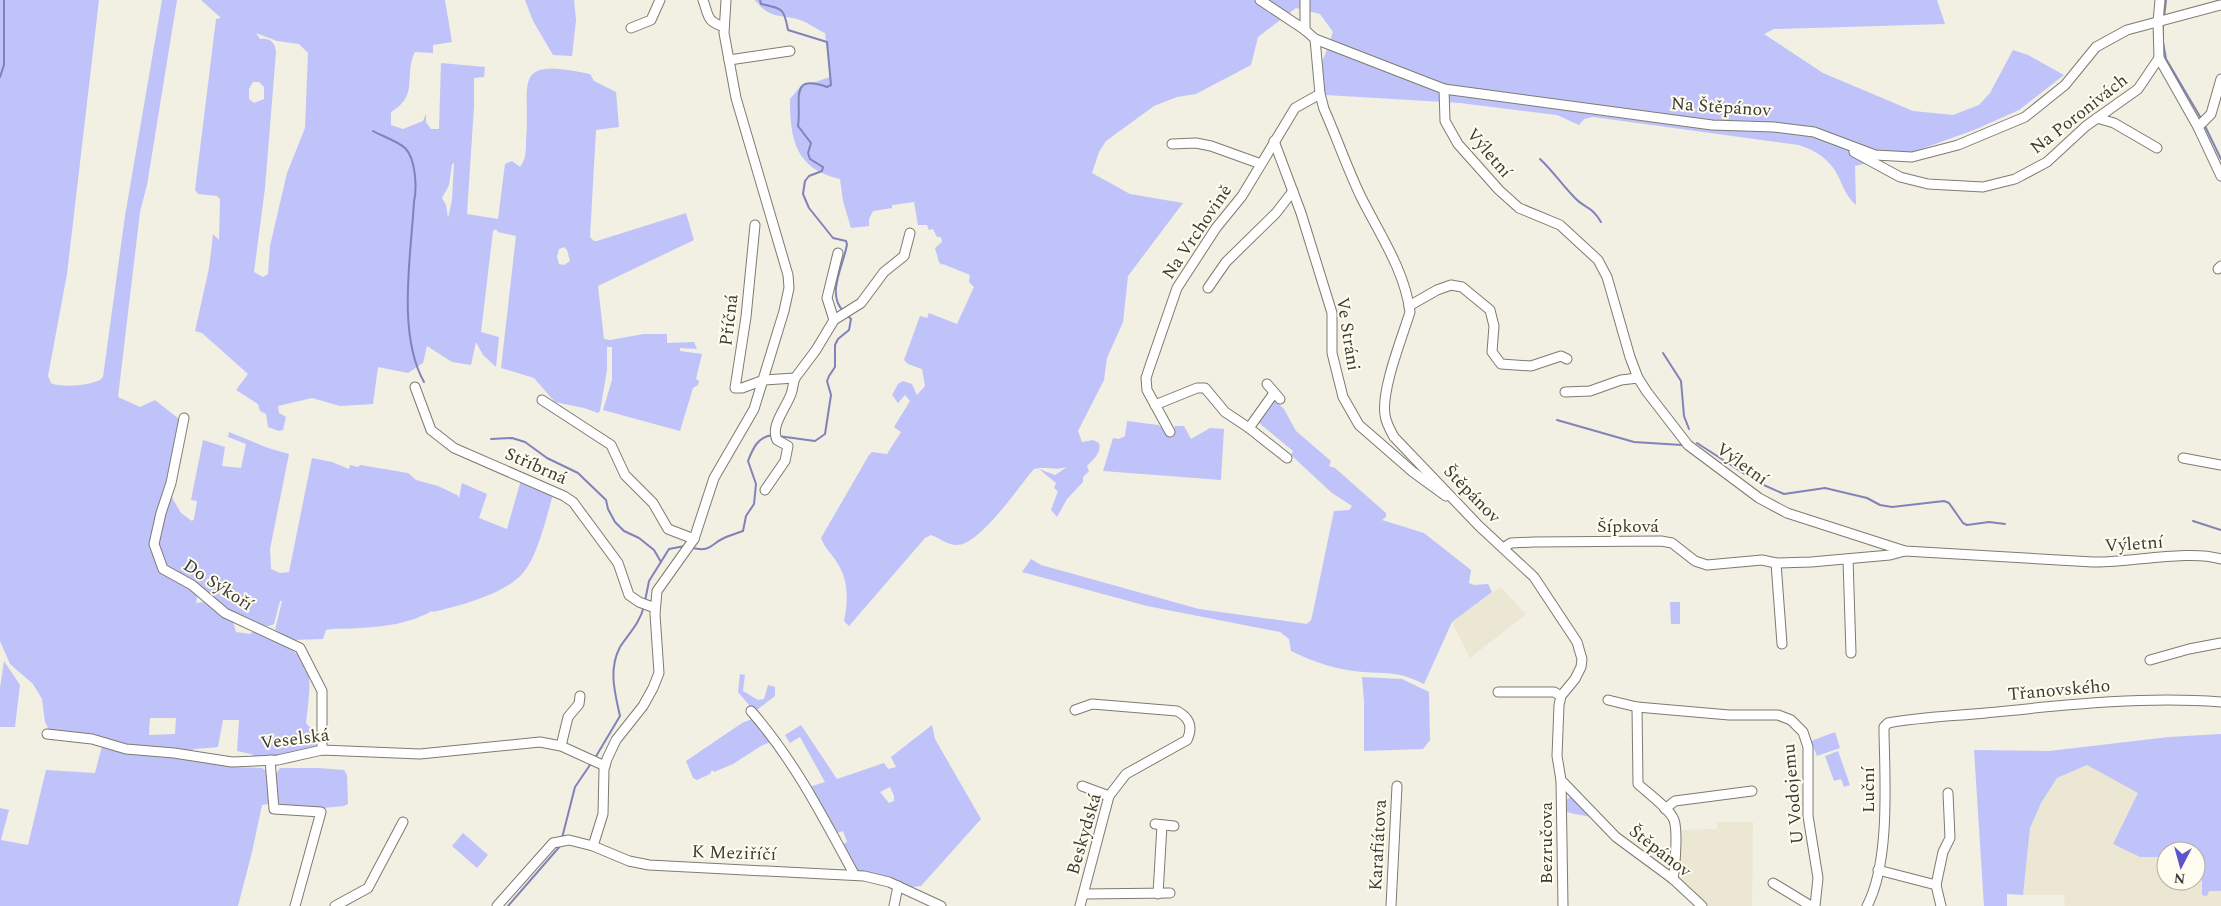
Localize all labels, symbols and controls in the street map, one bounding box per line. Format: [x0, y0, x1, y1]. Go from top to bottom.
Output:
street label: Na Poronivách [2024, 67, 2134, 161]
street label: Na Štěpánov [1670, 90, 1773, 124]
street label: Výletní [1460, 122, 1519, 185]
street label: Na Vrchovině [1155, 179, 1239, 285]
street label: Příčná [712, 292, 746, 347]
street label: Ve Stráni [1329, 295, 1367, 373]
street label: Výletní [1710, 436, 1775, 493]
street label: Stříbrná [501, 440, 572, 492]
street label: Štěpánov [1437, 458, 1508, 531]
street label: Šípková [1597, 513, 1659, 540]
street label: Výletní [2104, 528, 2165, 560]
street label: Do Sýkoří [178, 552, 260, 619]
street label: Třanovského [2007, 672, 2111, 708]
street label: Veselská [259, 721, 331, 757]
street label: U Vodojemu [1775, 743, 1811, 845]
street label: Luční [1855, 766, 1882, 813]
street label: Beskydská [1059, 790, 1109, 878]
street label: Karafiátova [1362, 798, 1394, 891]
street label: Bezručova [1533, 802, 1560, 884]
street label: Štěpánov [1623, 818, 1698, 885]
street label: K Meziříčí [691, 838, 778, 868]
north arrow [2156, 841, 2206, 891]
text: N [2173, 867, 2186, 889]

